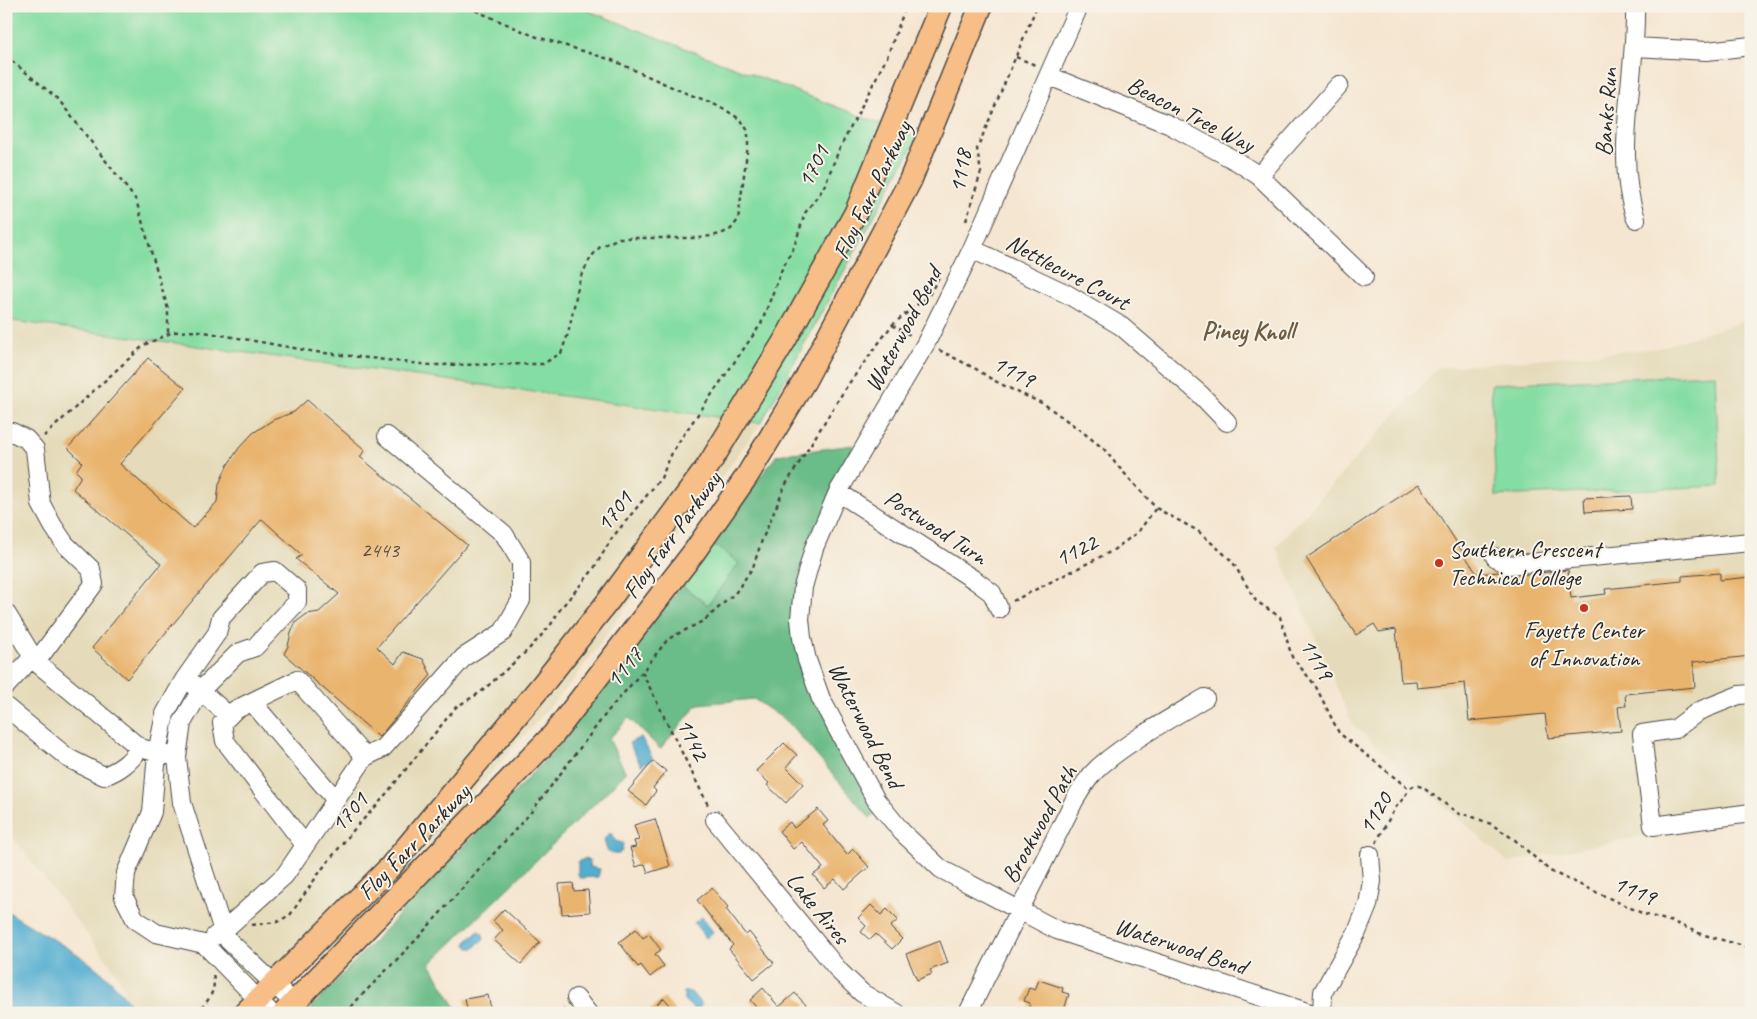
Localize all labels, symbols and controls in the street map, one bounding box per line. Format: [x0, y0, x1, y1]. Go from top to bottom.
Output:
street label: Banks Run [1588, 66, 1624, 157]
street label: Beacon Tree Way [1122, 69, 1261, 160]
street label: Floy Farr Parkway [826, 114, 919, 264]
street label: 1701 [790, 139, 837, 192]
street label: 1118 [942, 145, 979, 195]
street label: Nettlecure Court [1001, 227, 1136, 318]
street label: Waterwood Bend [858, 258, 950, 397]
district label: Piney Knoll [1202, 315, 1299, 347]
street label: 1119 [988, 348, 1042, 395]
street label: Floy Farr Parkway [616, 464, 729, 604]
street label: Postwood Turn [879, 483, 994, 572]
street label: 1701 [589, 484, 640, 537]
street label: 1122 [1050, 526, 1104, 573]
place label: Southern Crescent Technical College [1449, 534, 1604, 592]
house number: 2443 [361, 537, 400, 563]
marker: Southern Crescent Technical College [1433, 557, 1445, 569]
marker: Fayette Center of Innovation [1578, 602, 1590, 614]
place label: Fayette Center of Innovation [1524, 615, 1646, 673]
street label: 1119 [1293, 633, 1342, 687]
street label: 1117 [599, 640, 650, 693]
street label: Waterwood Bend [821, 657, 912, 796]
street label: 1142 [670, 713, 717, 767]
street label: Brookwood Path [994, 759, 1084, 888]
street label: Floy Farr Parkway [351, 776, 478, 906]
street label: 1701 [324, 785, 375, 838]
street label: 1120 [1351, 785, 1400, 839]
street label: Lake Aires [780, 866, 857, 952]
street label: 1119 [1609, 868, 1663, 913]
street label: Waterwood Bend [1111, 911, 1254, 983]

